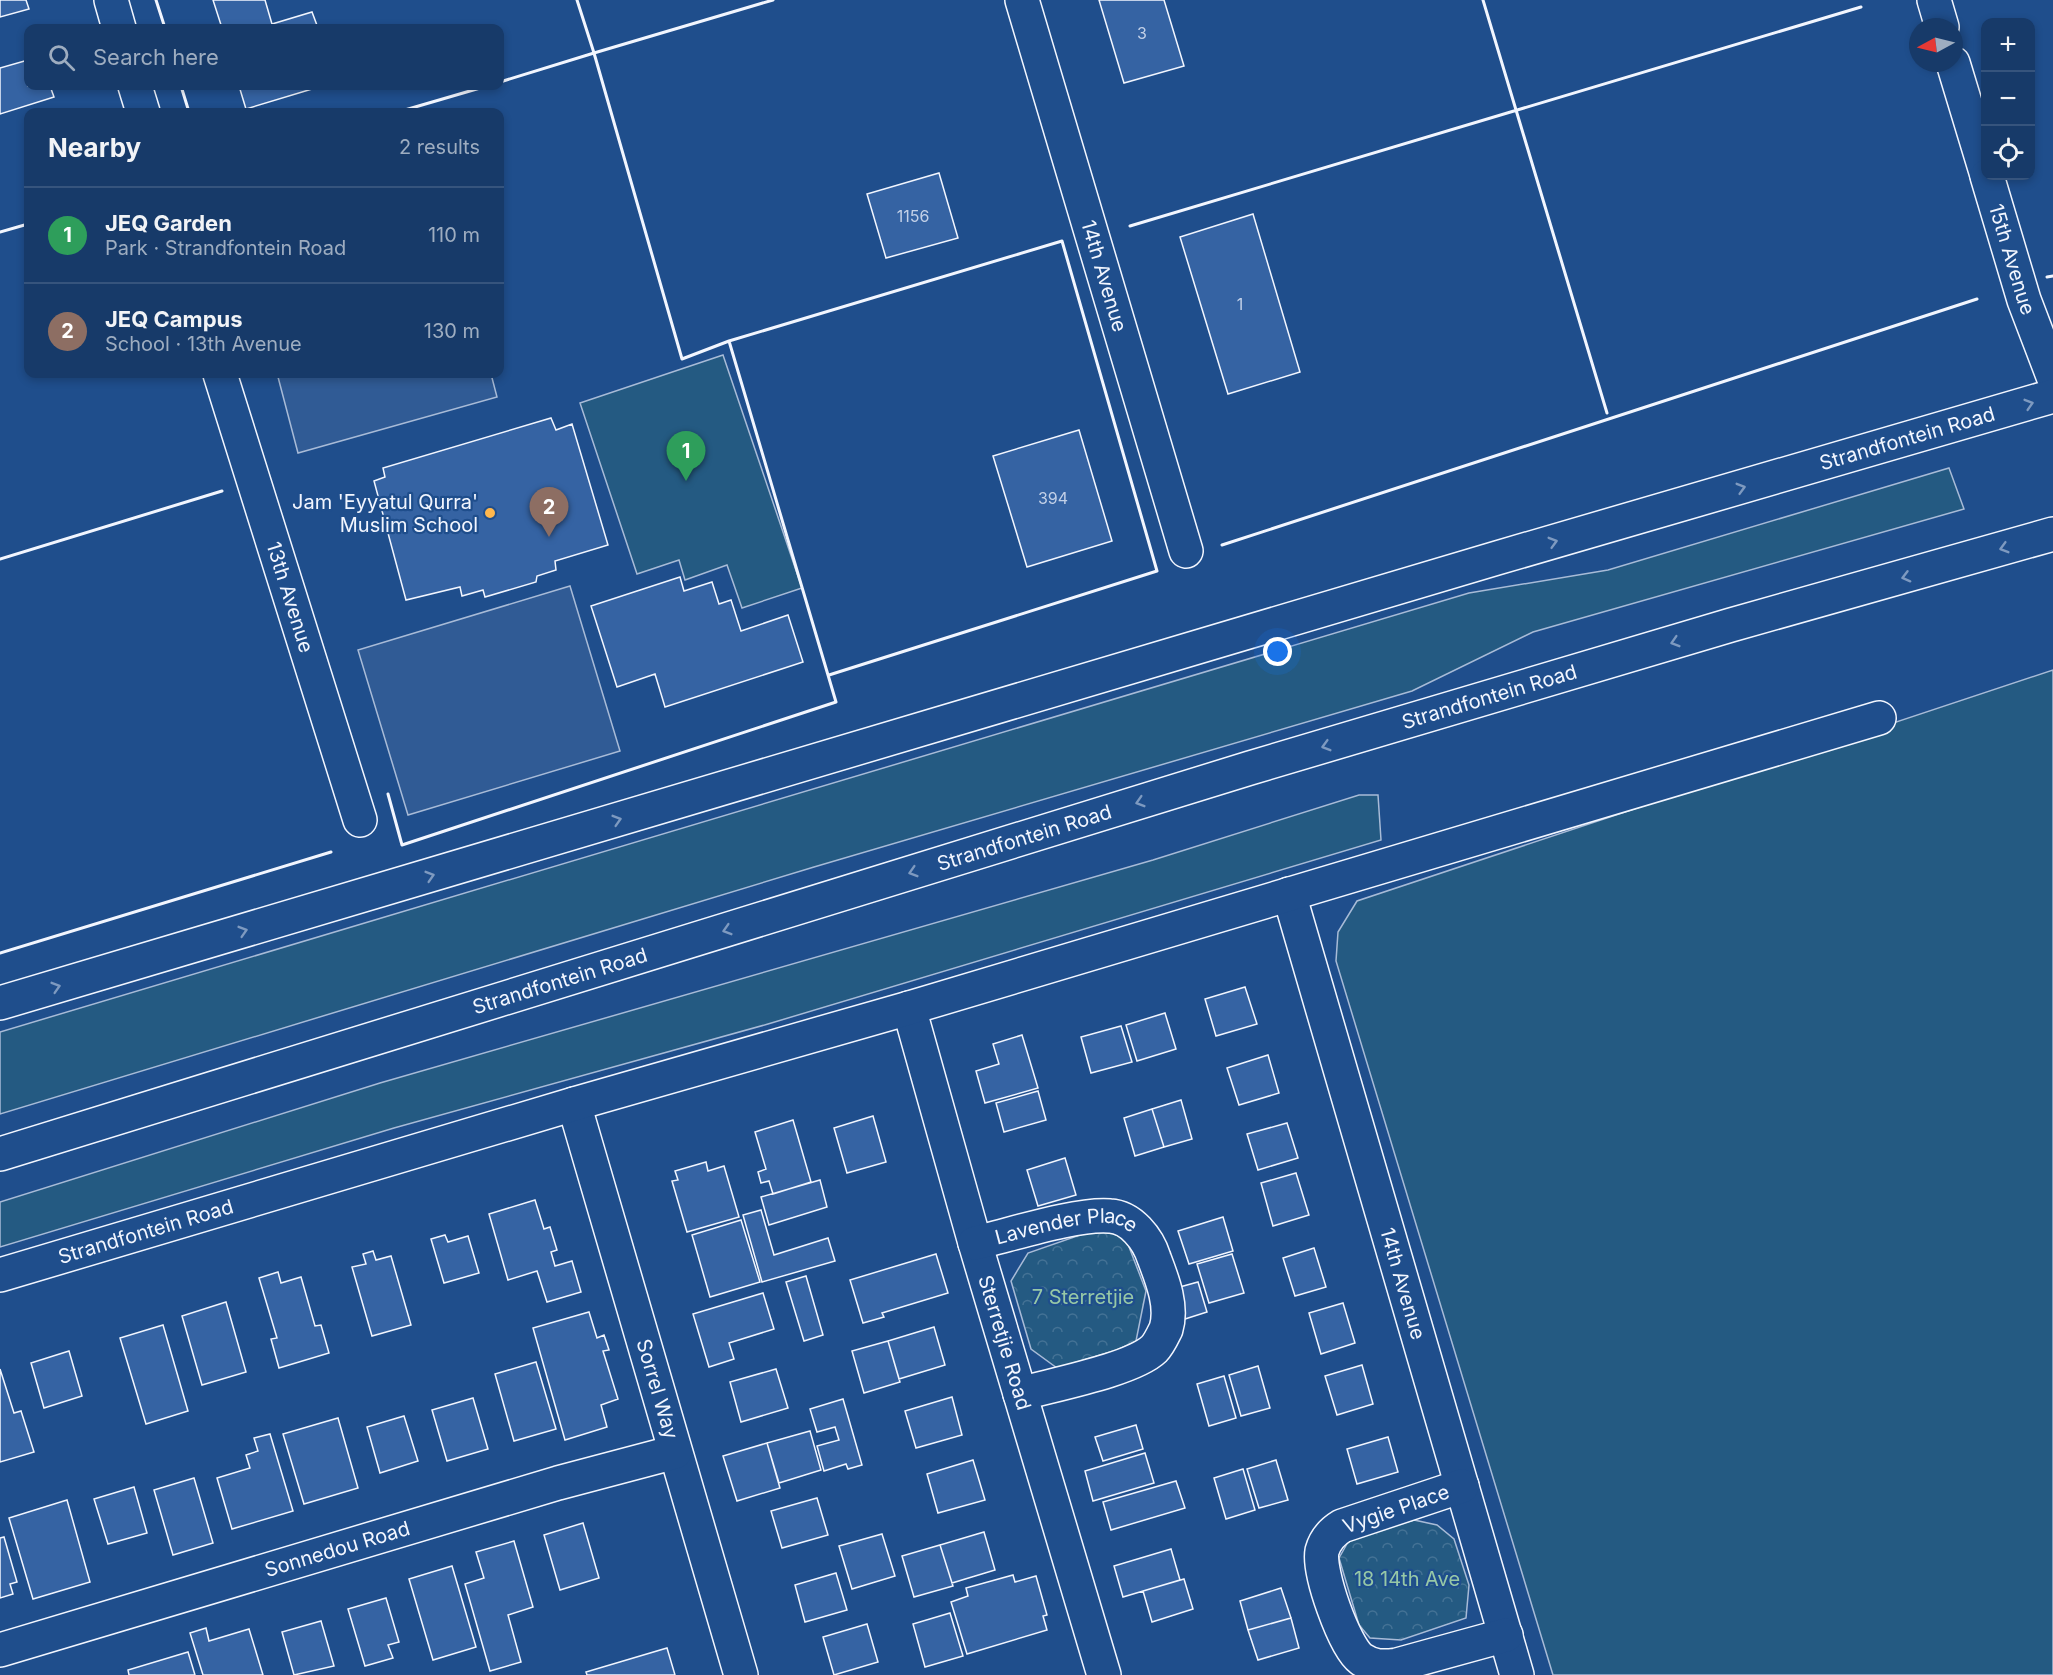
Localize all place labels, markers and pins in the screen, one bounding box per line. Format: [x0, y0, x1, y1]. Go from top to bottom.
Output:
pin: 1 [666, 432, 706, 481]
pin: 2 [530, 488, 568, 537]
place label: Jam 'Eyyatul Qurra' Muslim School [292, 490, 478, 537]
marker: Jam 'Eyyatul Qurra' Muslim School [483, 506, 497, 520]

